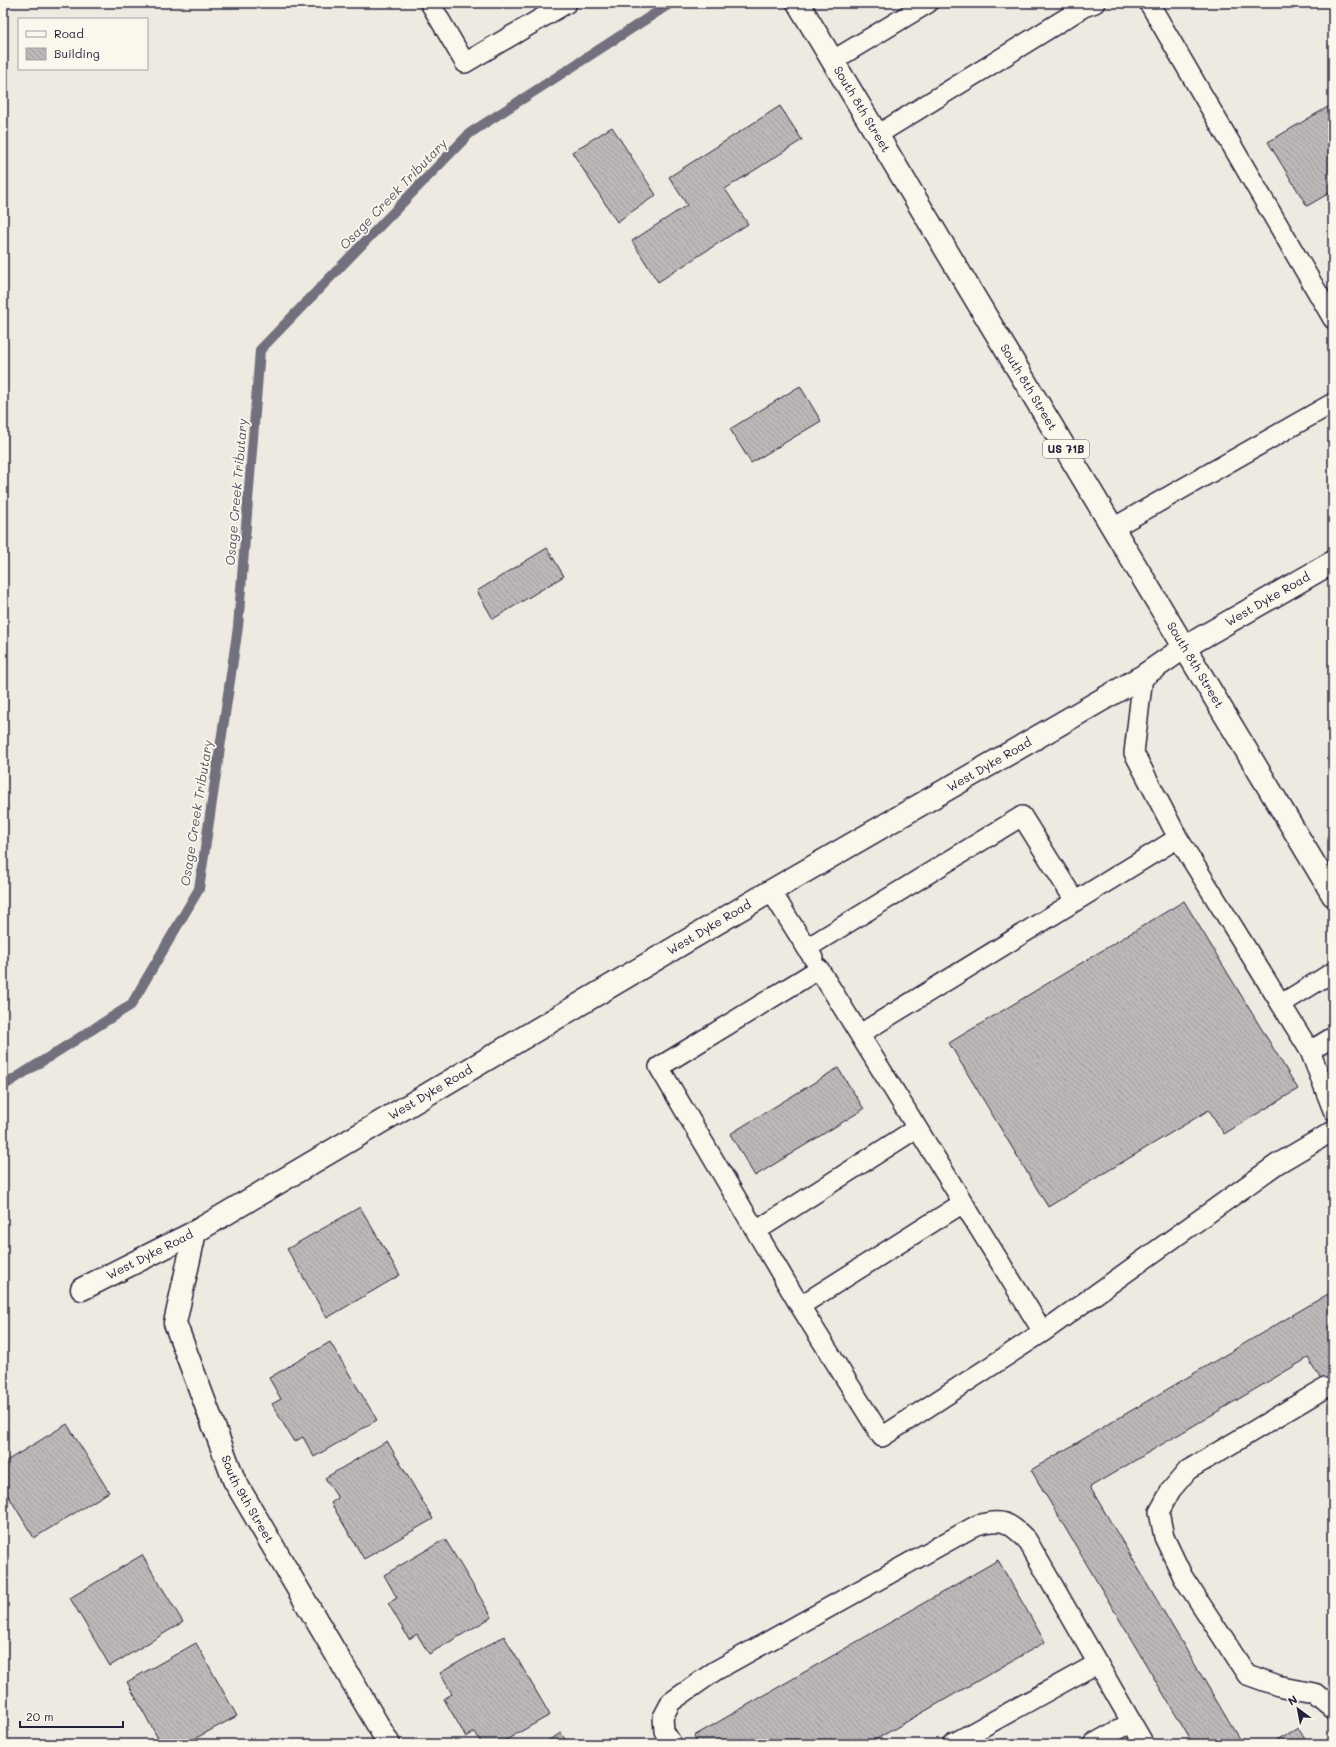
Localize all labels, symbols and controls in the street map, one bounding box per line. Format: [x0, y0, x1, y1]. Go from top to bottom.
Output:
legend [18, 18, 148, 70]
text: Road [54, 25, 84, 41]
text: Building [54, 45, 100, 61]
street label: South 8th Street [831, 63, 895, 155]
water label: Osage Creek Tributary [335, 134, 450, 253]
street label: South 8th Street [997, 341, 1061, 433]
water label: Osage Creek Tributary [221, 417, 250, 566]
road number: US 71B [1043, 440, 1089, 458]
street label: West Dyke Road [1222, 568, 1313, 629]
street label: South 8th Street [1164, 618, 1228, 711]
street label: West Dyke Road [944, 733, 1034, 795]
water label: Osage Creek Tributary [176, 738, 215, 887]
street label: West Dyke Road [664, 895, 754, 958]
street label: West Dyke Road [385, 1061, 475, 1123]
street label: West Dyke Road [103, 1225, 196, 1282]
street label: South 9th Street [218, 1453, 278, 1546]
north arrow [1278, 1689, 1318, 1729]
text: N [1285, 1692, 1300, 1709]
scale bar [20, 1703, 123, 1729]
text: 20 m [26, 1708, 54, 1724]

